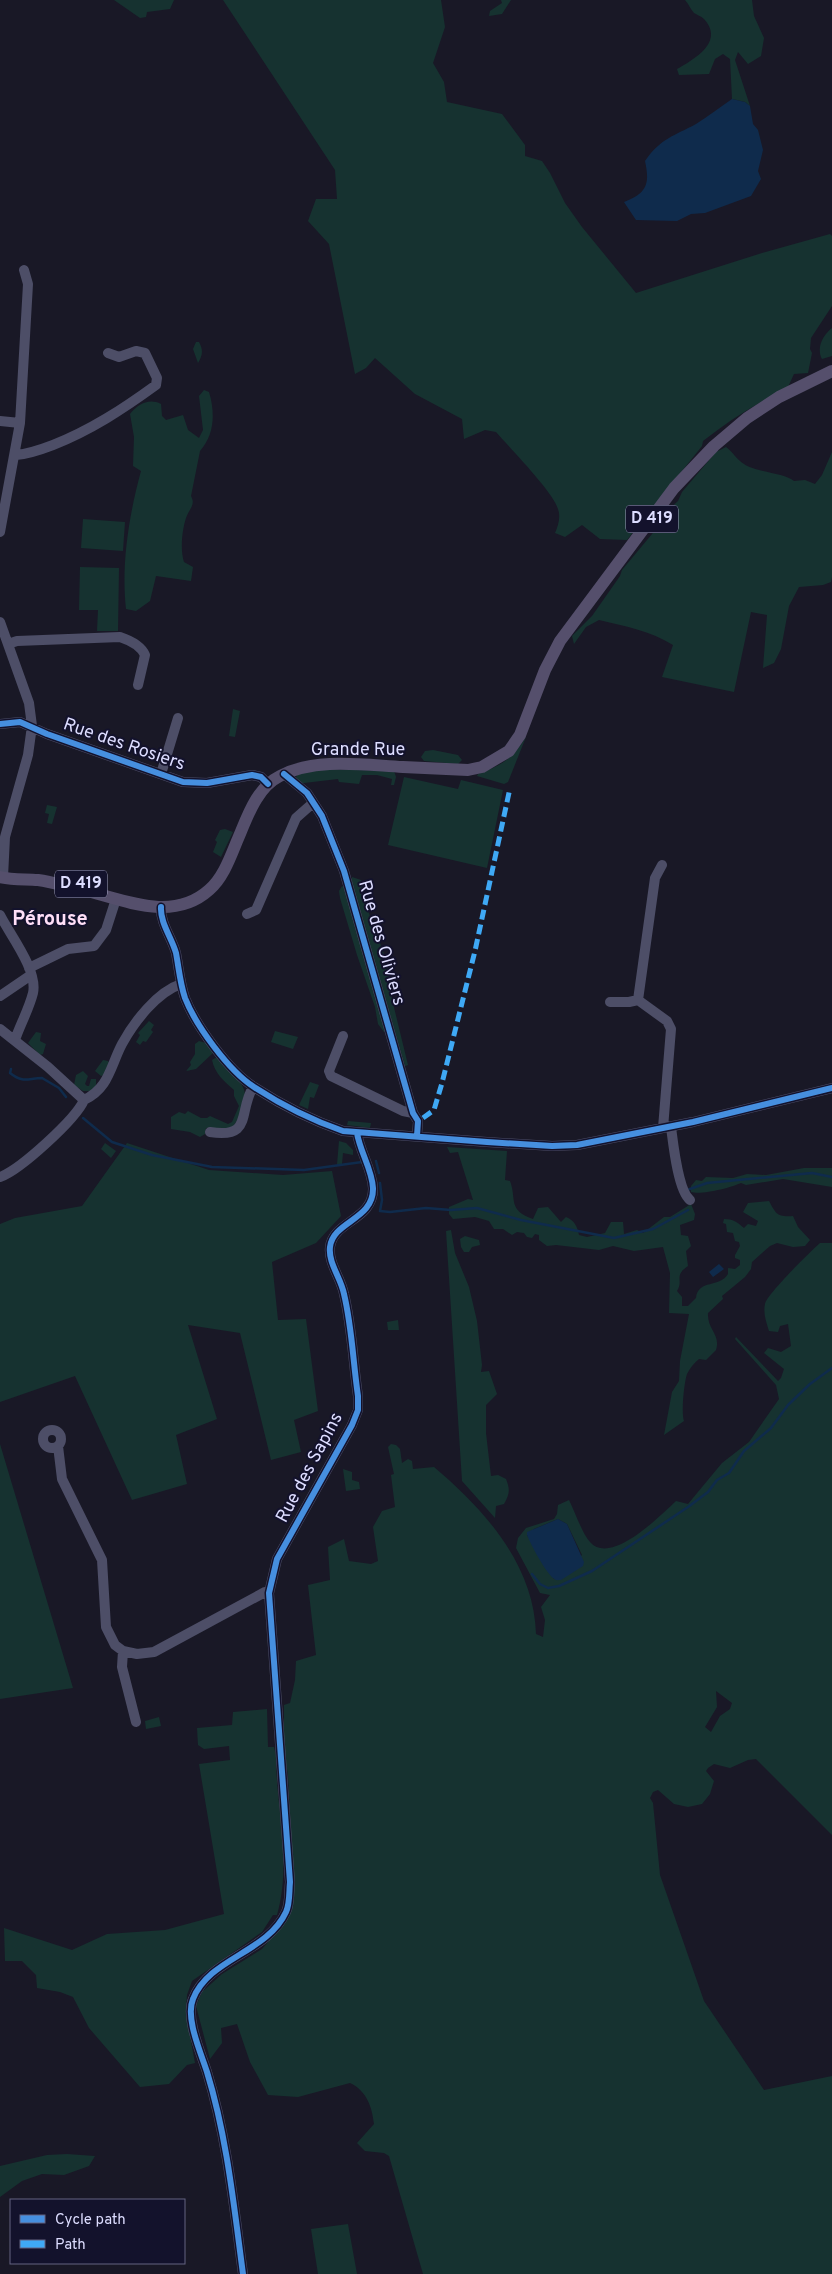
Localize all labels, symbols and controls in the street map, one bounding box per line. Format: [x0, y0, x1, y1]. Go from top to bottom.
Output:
road number: D 419 [626, 506, 678, 532]
street label: Rue des Rosiers [60, 713, 188, 777]
street label: Grande Rue [311, 739, 405, 762]
road number: D 419 [55, 871, 107, 898]
street label: Rue des Oliviers [352, 878, 410, 1008]
district label: Pérouse [12, 907, 88, 933]
street label: Rue des Sapins [271, 1409, 349, 1527]
legend [10, 2199, 185, 2264]
text: Cycle path [55, 2211, 126, 2230]
text: Path [55, 2236, 86, 2255]

